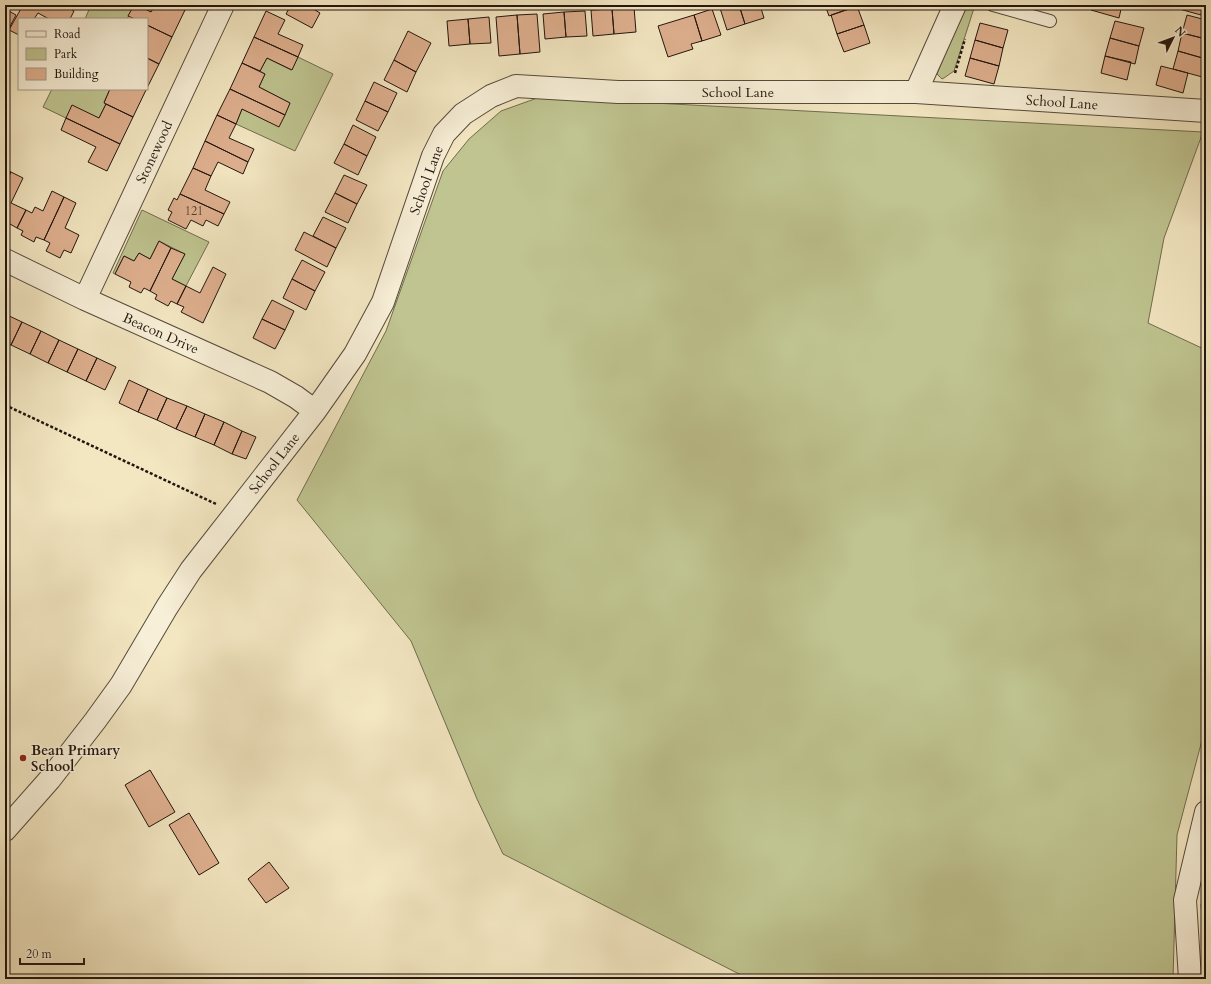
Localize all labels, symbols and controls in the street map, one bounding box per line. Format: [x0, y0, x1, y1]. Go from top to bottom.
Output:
legend [18, 18, 148, 90]
north arrow [1153, 18, 1193, 58]
text: N [1171, 23, 1189, 41]
text: Road [54, 26, 81, 42]
text: Park [54, 46, 78, 62]
text: Building [54, 66, 99, 82]
street label: School Lane [702, 83, 774, 102]
street label: School Lane [1025, 90, 1099, 114]
street label: Stonewood [132, 117, 177, 187]
street label: School Lane [405, 143, 448, 217]
house number: 121 [185, 203, 203, 219]
street label: Beacon Drive [120, 308, 202, 359]
street label: School Lane [245, 429, 304, 498]
place label: Bean Primary School [31, 741, 120, 776]
marker: Bean Primary School [18, 753, 28, 763]
scale bar [20, 940, 84, 966]
text: 20 m [26, 946, 53, 962]

